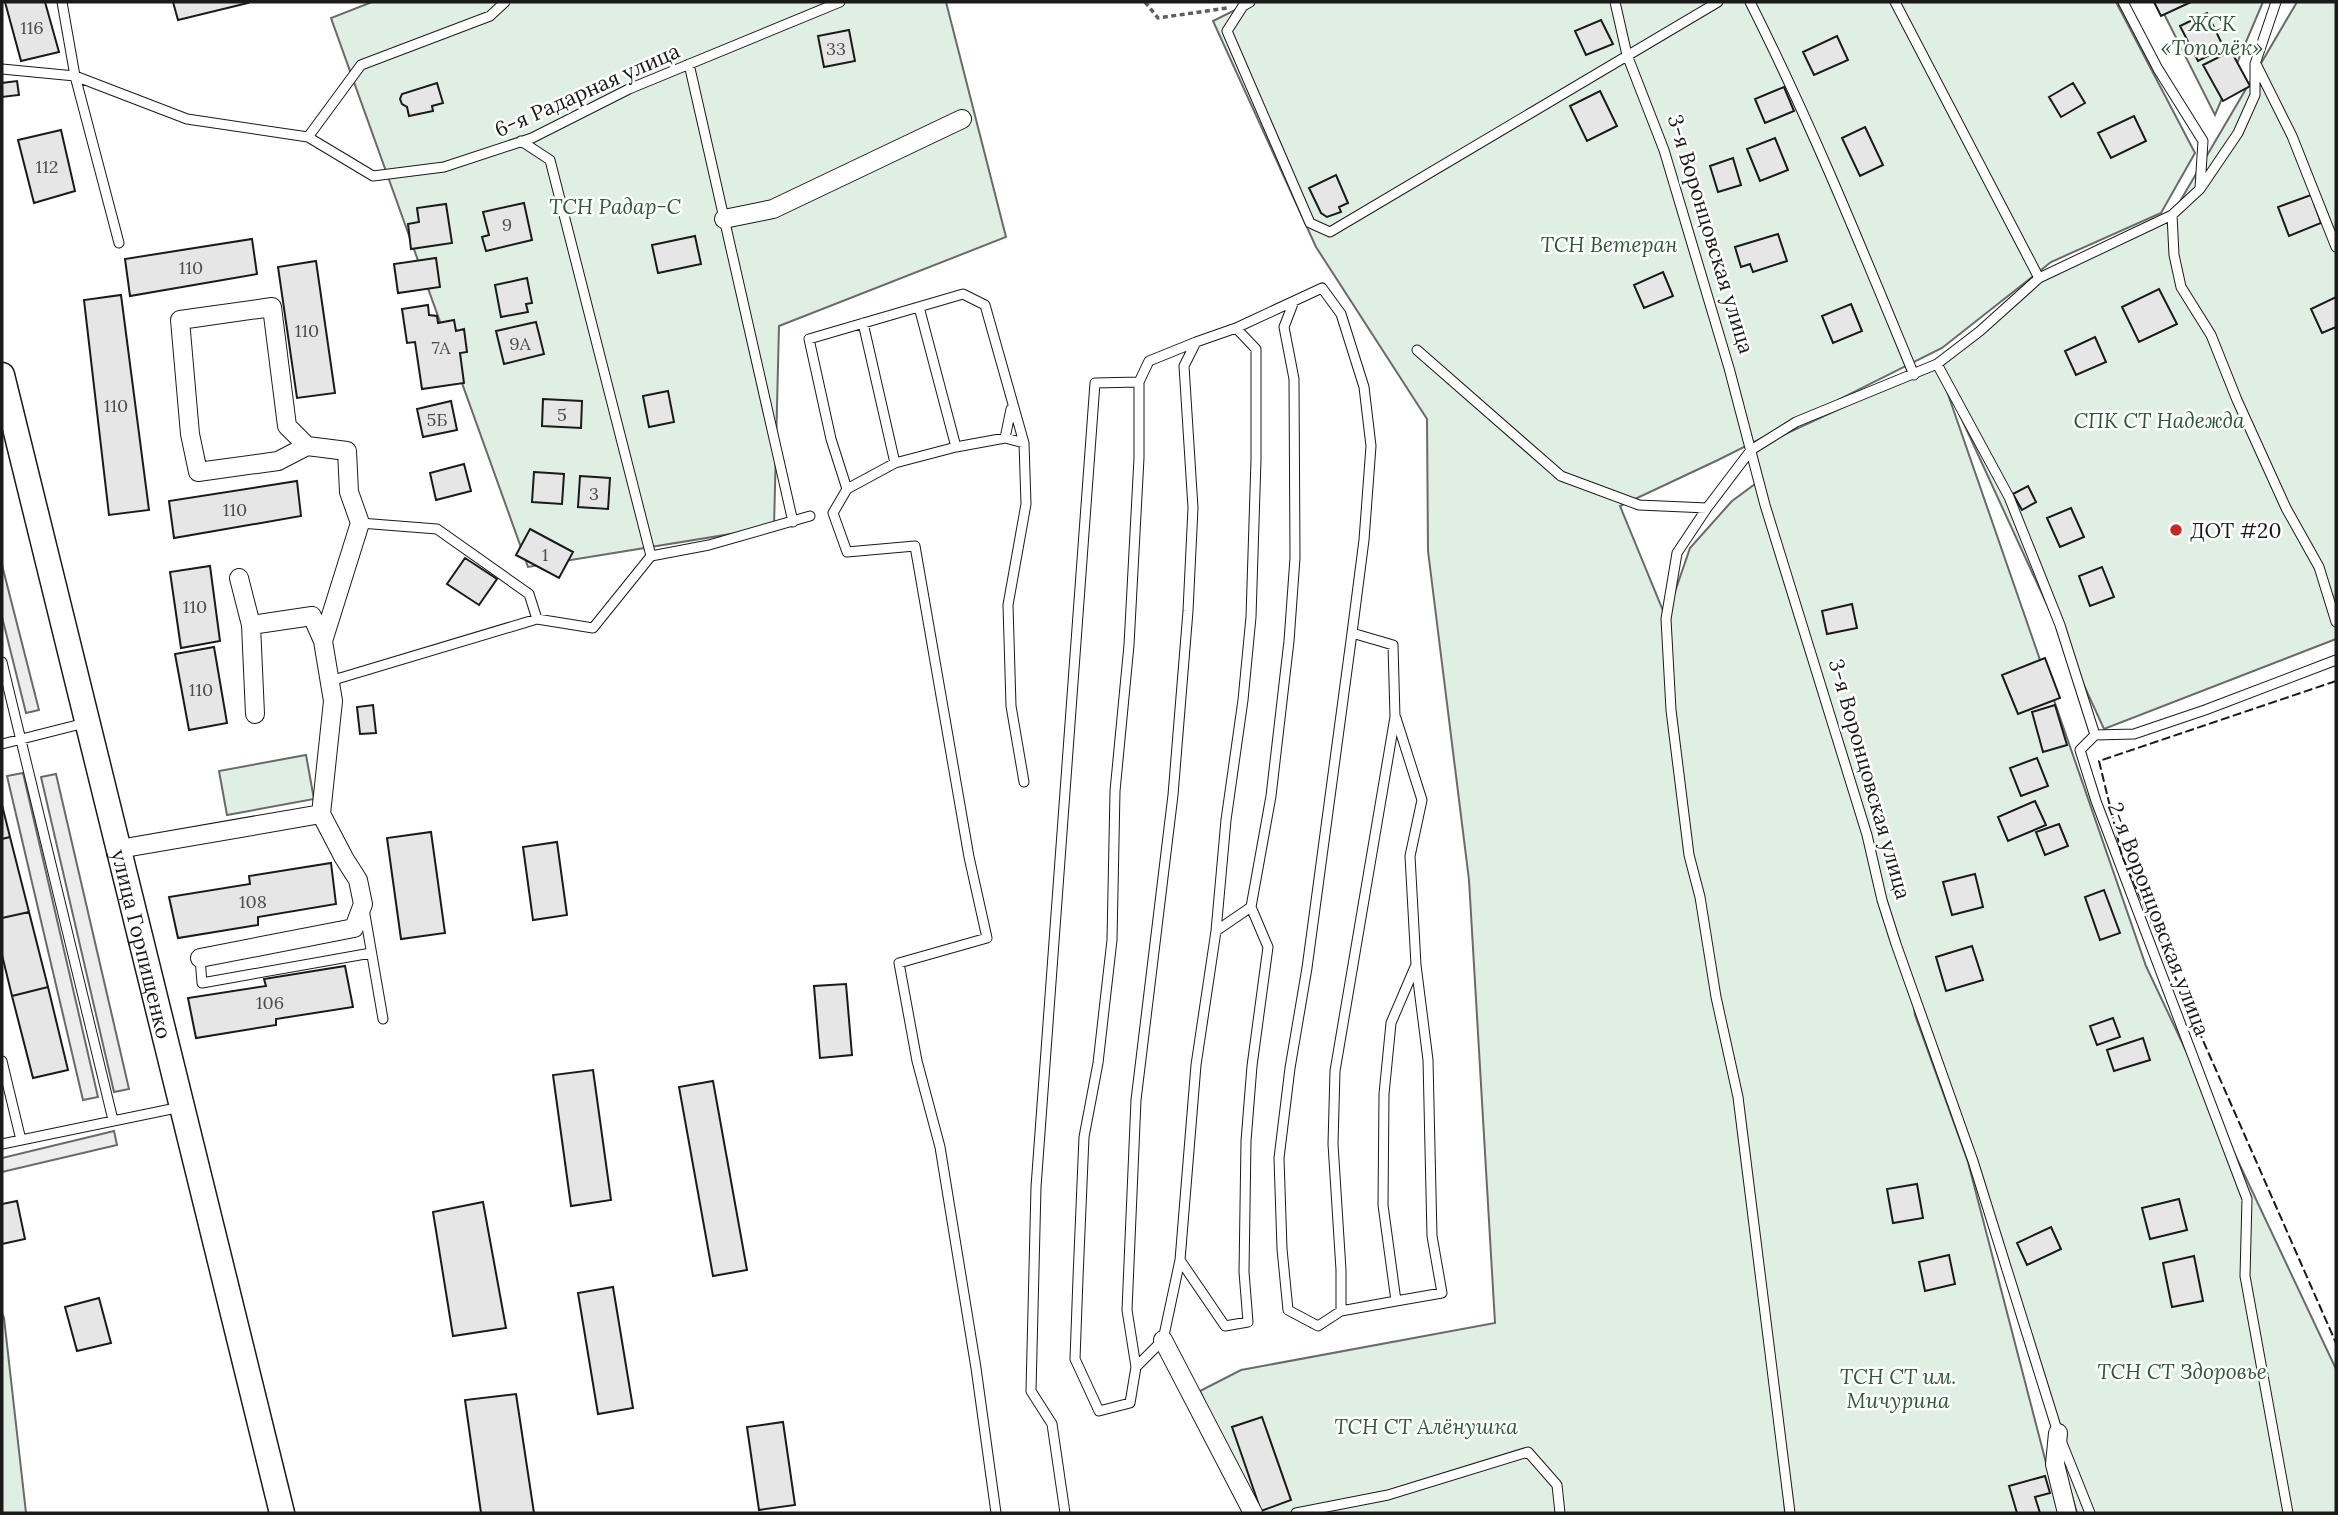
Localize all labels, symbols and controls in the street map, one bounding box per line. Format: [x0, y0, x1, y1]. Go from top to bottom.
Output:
park label: ЖСК «Тополёк» [2161, 10, 2263, 61]
house number: 116 [20, 16, 44, 39]
street label: 6-я Радарная улица [490, 37, 684, 143]
house number: 33 [826, 37, 846, 60]
street label: 3-я Воронцовская улица [1662, 111, 1760, 357]
house number: 112 [36, 155, 58, 178]
park label: ТСН Радар-С [549, 193, 681, 220]
house number: 9 [502, 213, 512, 236]
park label: ТСН Ветеран [1541, 231, 1678, 258]
house number: 110 [179, 256, 203, 279]
house number: 110 [295, 319, 319, 342]
house number: 9А [509, 332, 532, 355]
house number: 7А [431, 336, 451, 359]
house number: 110 [104, 394, 128, 417]
house number: 5 [557, 403, 567, 426]
park label: СПК СТ Надежда [2074, 407, 2245, 434]
house number: 5Б [426, 408, 448, 431]
house number: 3 [589, 482, 599, 505]
house number: 110 [223, 498, 247, 521]
place label: ДОТ #20 [2190, 517, 2281, 544]
marker: ДОТ #20 [2168, 522, 2184, 538]
house number: 1 [542, 543, 548, 566]
house number: 110 [183, 595, 207, 618]
street label: 3-я Воронцовская улица [1823, 656, 1917, 902]
house number: 110 [189, 678, 213, 701]
street label: 2-я Воронцовская улица [2102, 798, 2216, 1040]
street label: улица Горпищенко [106, 847, 178, 1041]
house number: 108 [239, 890, 267, 913]
house number: 106 [256, 991, 284, 1014]
park label: ТСН СТ Здоровье [2097, 1358, 2267, 1385]
park label: ТСН СТ им. Мичурина [1840, 1363, 1956, 1414]
park label: ТСН СТ Алёнушка [1334, 1413, 1518, 1440]

